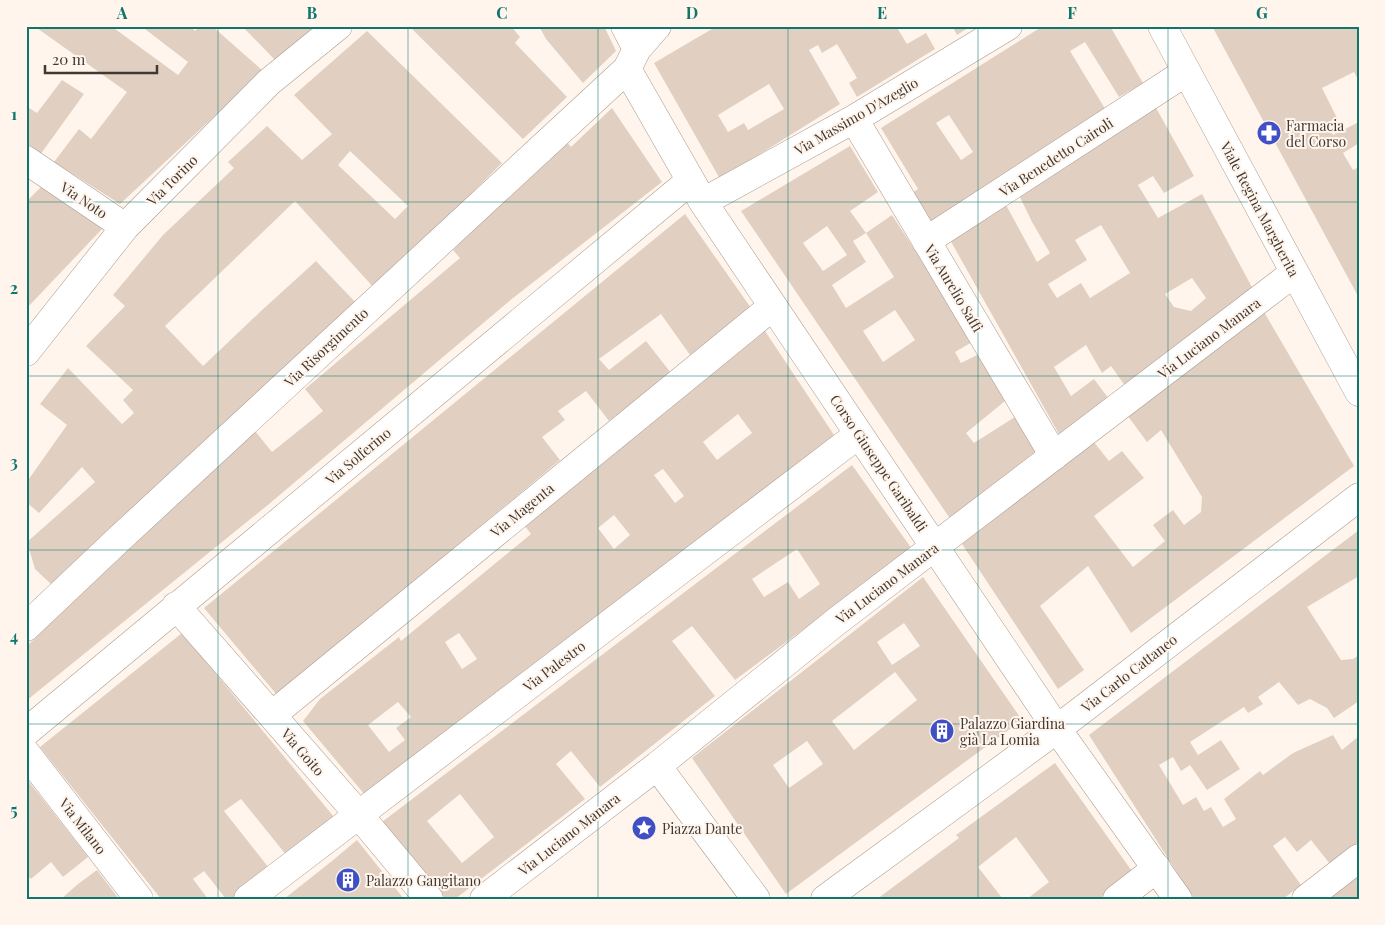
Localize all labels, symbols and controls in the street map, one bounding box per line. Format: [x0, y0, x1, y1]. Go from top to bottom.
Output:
text: A [116, 2, 128, 23]
text: B [307, 2, 318, 23]
text: C [496, 2, 508, 23]
text: D [686, 2, 698, 23]
text: E [877, 2, 887, 23]
text: F [1067, 2, 1077, 23]
text: G [1256, 2, 1268, 23]
scale bar [45, 42, 158, 74]
text: 20 m [52, 49, 86, 69]
street label: Via Massimo D'Azeglio [790, 73, 922, 160]
text: 1 [11, 103, 17, 124]
street label: Via Benedetto Cairoli [995, 113, 1117, 201]
place label: Farmacia del Corso [1286, 116, 1346, 151]
pharmacy icon: Farmacia del Corso [1256, 120, 1282, 146]
street label: Viale Regina Margherita [1216, 137, 1304, 280]
street label: Via Torino [142, 150, 202, 210]
street label: Via Noto [56, 177, 111, 223]
street label: Via Aurelio Saffi [920, 240, 988, 335]
text: 2 [10, 277, 18, 298]
street label: Via Luciano Manara [1153, 293, 1264, 384]
street label: Via Risorgimento [279, 303, 372, 392]
street label: Corso Giuseppe Garibaldi [826, 391, 932, 535]
street label: Via Solferino [321, 423, 395, 490]
text: 3 [10, 451, 18, 472]
street label: Via Magenta [486, 479, 558, 542]
street label: Via Luciano Manara [831, 538, 942, 629]
text: 4 [10, 625, 18, 646]
street label: Via Carlo Cattaneo [1076, 629, 1181, 717]
street label: Via Palestro [518, 636, 589, 696]
place label: Palazzo Giardina già La Lomia [960, 714, 1065, 749]
building icon: Palazzo Giardina già La Lomia [929, 718, 955, 744]
street label: Via Goito [276, 723, 329, 780]
street label: Via Luciano Manara [513, 788, 624, 880]
street label: Via Milano [55, 793, 111, 858]
text: 5 [10, 799, 18, 820]
place icon: Piazza Dante [631, 815, 657, 841]
place label: Piazza Dante [662, 819, 742, 838]
building icon: Palazzo Gangitano [335, 867, 361, 893]
place label: Palazzo Gangitano [366, 871, 481, 890]

